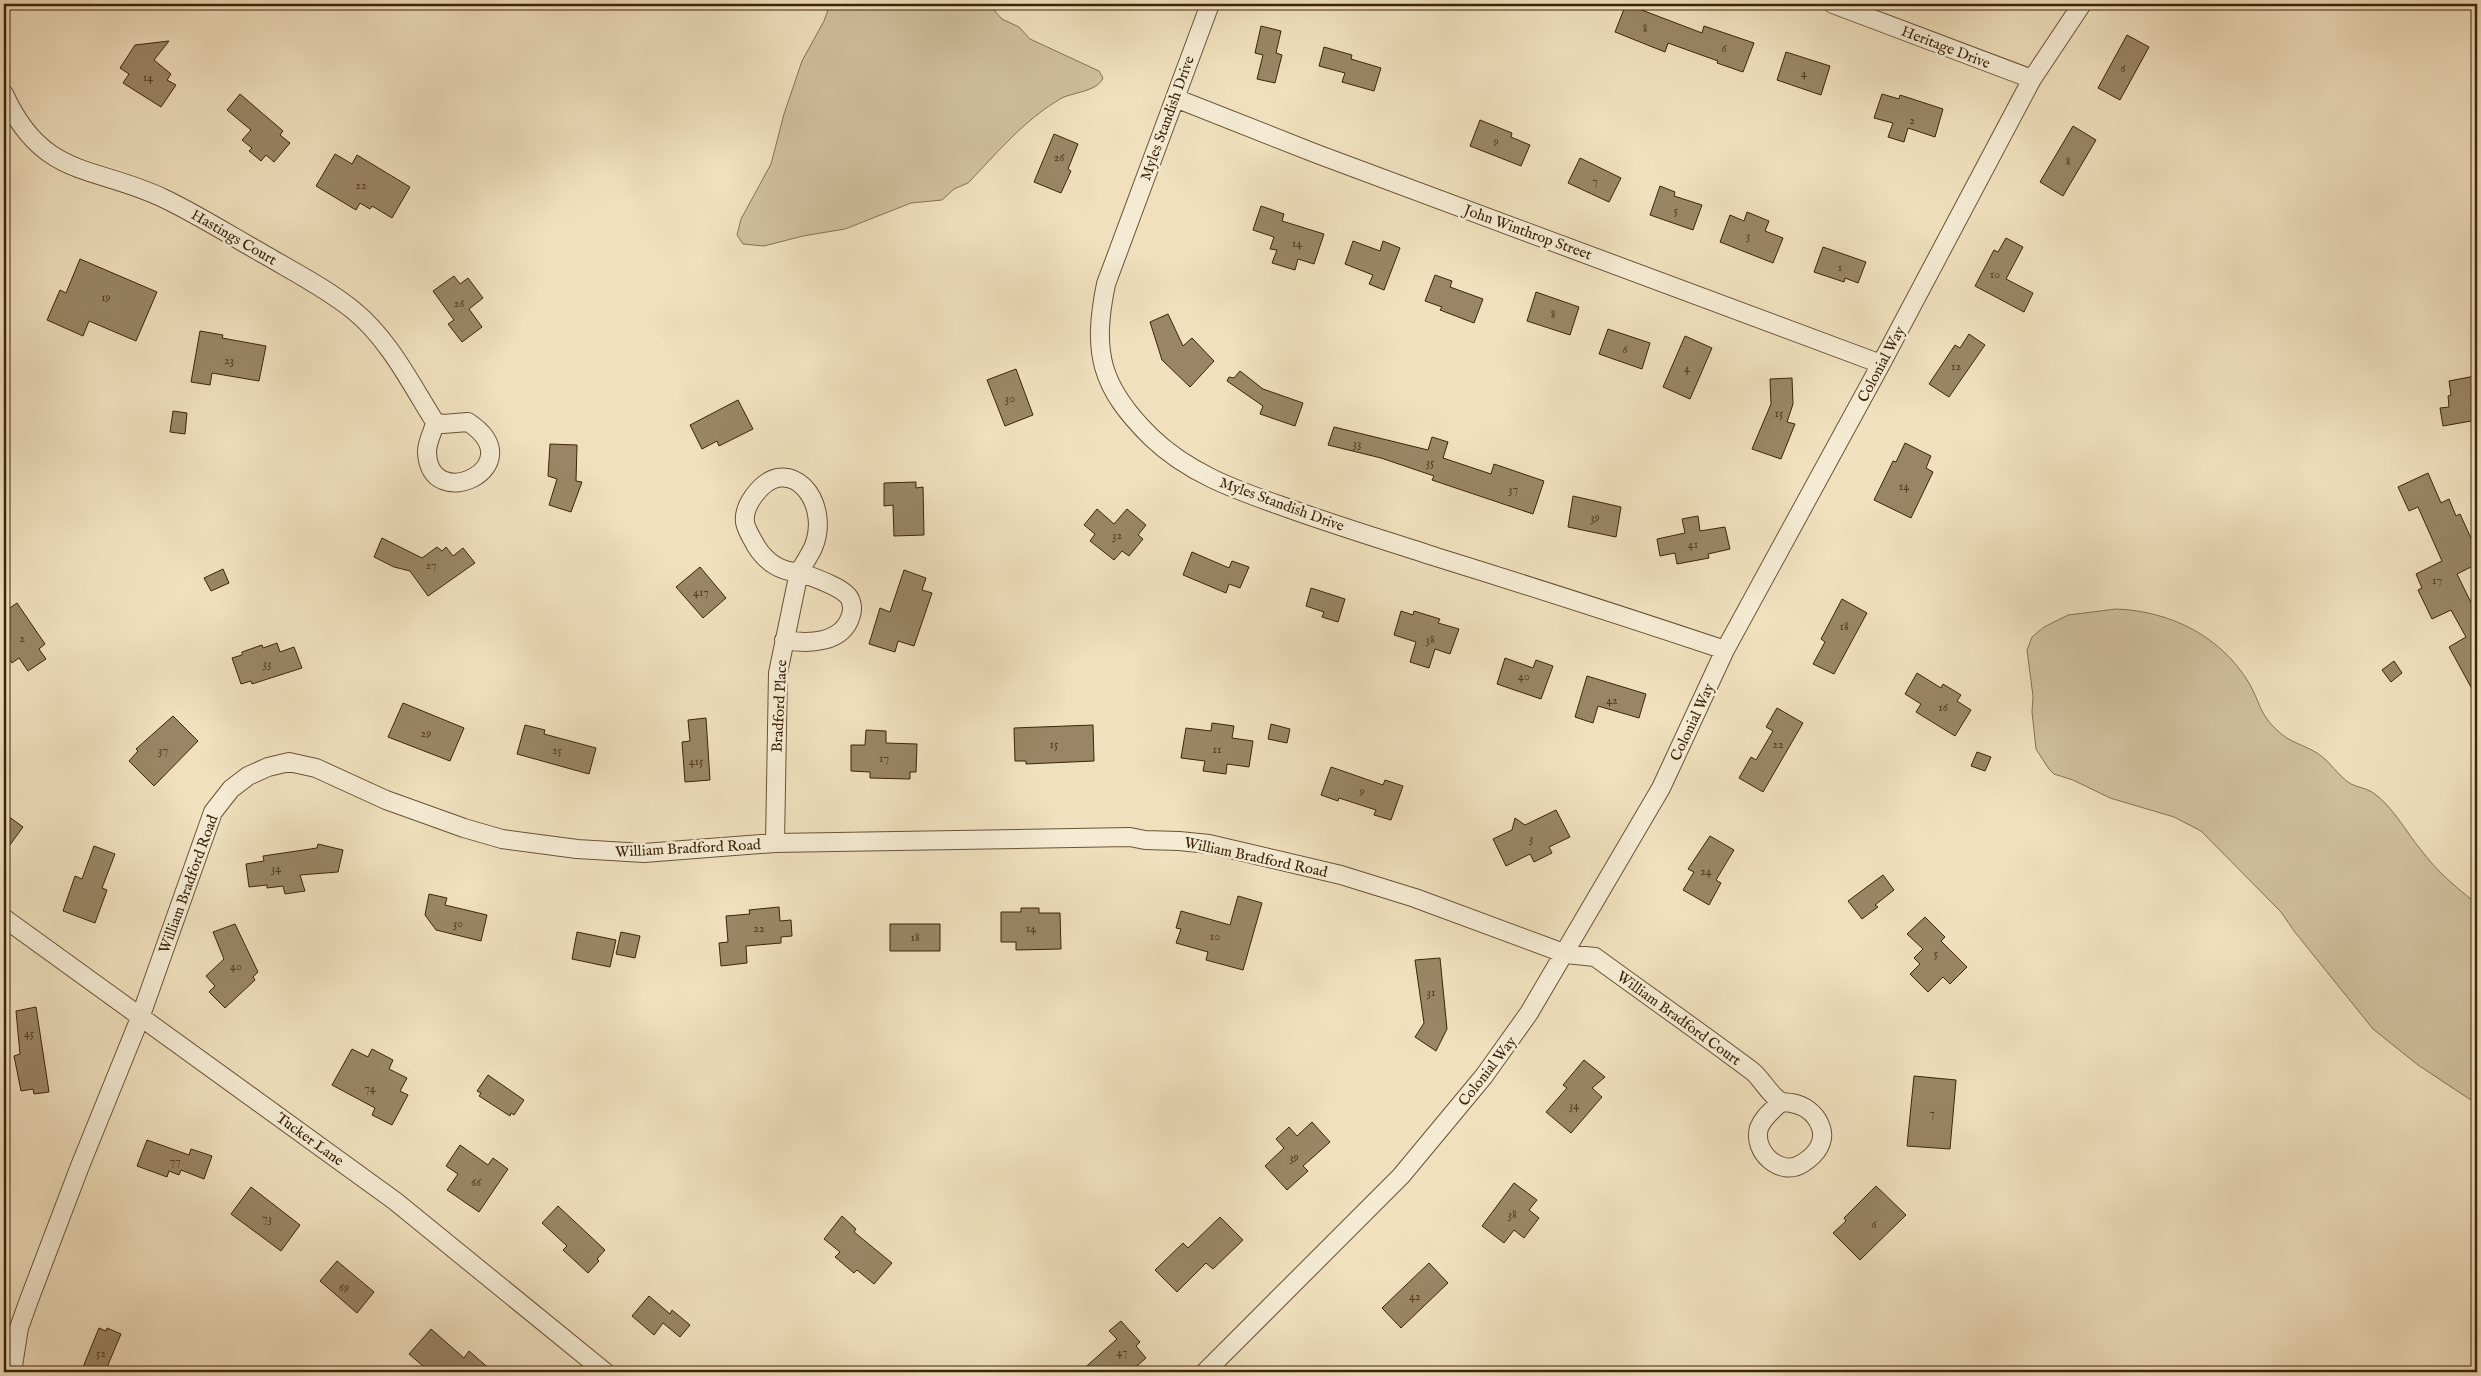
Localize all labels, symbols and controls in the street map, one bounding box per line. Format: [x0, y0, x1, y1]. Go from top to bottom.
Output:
house number: 8 [1643, 21, 1648, 36]
street label: Heritage Drive [1899, 22, 1993, 73]
house number: 6 [1721, 41, 1727, 56]
street label: Myles Standish Drive [1136, 53, 1199, 183]
house number: 6 [2120, 61, 2126, 76]
house number: 4 [1801, 66, 1807, 81]
house number: 14 [143, 70, 153, 85]
house number: 2 [1909, 113, 1915, 128]
house number: 9 [1492, 134, 1499, 149]
house number: 26 [1054, 150, 1065, 165]
house number: 8 [2066, 154, 2071, 169]
house number: 7 [1592, 174, 1598, 189]
house number: 22 [355, 178, 367, 193]
street label: John Winthrop Street [1459, 200, 1594, 264]
house number: 5 [1674, 203, 1679, 218]
street label: Hastings Court [188, 205, 280, 270]
house number: 3 [1746, 228, 1750, 243]
house number: 14 [1292, 236, 1302, 251]
house number: 1 [1838, 260, 1842, 275]
house number: 10 [1990, 267, 2000, 282]
house number: 19 [101, 290, 111, 305]
house number: 26 [454, 296, 465, 311]
house number: 8 [1551, 307, 1556, 322]
street label: Colonial Way [1853, 322, 1910, 406]
house number: 6 [1622, 342, 1628, 357]
house number: 23 [224, 353, 234, 368]
house number: 12 [1951, 359, 1961, 374]
house number: 4 [1684, 361, 1690, 376]
house number: 30 [1005, 391, 1015, 406]
house number: 15 [1775, 406, 1784, 421]
house number: 33 [1353, 436, 1361, 451]
house number: 35 [1426, 455, 1435, 470]
street label: Myles Standish Drive [1217, 473, 1347, 536]
house number: 14 [1899, 479, 1909, 494]
house number: 37 [1508, 482, 1518, 497]
house number: 39 [1590, 510, 1600, 525]
house number: 32 [1112, 528, 1122, 543]
house number: 41 [1688, 537, 1698, 552]
house number: 27 [425, 558, 437, 573]
house number: 17 [2432, 573, 2442, 588]
house number: 417 [693, 585, 709, 600]
house number: 18 [1839, 619, 1849, 634]
house number: 2 [19, 631, 25, 646]
house number: 38 [1425, 632, 1435, 647]
house number: 33 [263, 656, 271, 671]
street label: Bradford Place [768, 659, 791, 753]
house number: 40 [1518, 669, 1530, 684]
street label: Colonial Way [1666, 680, 1719, 764]
house number: 42 [1606, 693, 1618, 708]
house number: 16 [1938, 700, 1949, 715]
house number: 29 [421, 726, 431, 741]
house number: 15 [1050, 737, 1059, 752]
house number: 22 [1772, 737, 1784, 752]
house number: 11 [1213, 742, 1221, 757]
house number: 37 [158, 743, 168, 758]
house number: 25 [552, 743, 563, 758]
house number: 17 [879, 751, 889, 766]
house number: 415 [689, 754, 704, 769]
house number: 9 [1358, 784, 1365, 799]
street label: William Bradford Road [155, 811, 223, 956]
house number: 3 [1529, 831, 1533, 846]
street label: William Bradford Road [1183, 833, 1330, 882]
street label: William Bradford Road [615, 835, 762, 862]
house number: 34 [271, 861, 281, 876]
house number: 24 [1700, 864, 1712, 879]
house number: 30 [453, 916, 463, 931]
house number: 22 [753, 921, 765, 936]
house number: 14 [1026, 921, 1036, 936]
house number: 10 [1210, 929, 1220, 944]
house number: 18 [910, 930, 920, 945]
house number: 5 [1934, 946, 1939, 961]
house number: 40 [230, 959, 242, 974]
street label: William Bradford Court [1613, 967, 1745, 1070]
house number: 31 [1427, 985, 1435, 1000]
house number: 45 [24, 1026, 35, 1041]
street label: Colonial Way [1454, 1032, 1521, 1110]
house number: 74 [364, 1081, 376, 1096]
house number: 34 [1569, 1098, 1579, 1113]
house number: 7 [1929, 1106, 1935, 1121]
street label: Tucker Lane [272, 1108, 348, 1171]
house number: 39 [1289, 1150, 1299, 1165]
house number: 77 [169, 1154, 181, 1169]
house number: 66 [471, 1175, 482, 1190]
house number: 38 [1507, 1207, 1517, 1222]
house number: 73 [262, 1211, 272, 1226]
house number: 6 [1871, 1217, 1877, 1232]
house number: 69 [339, 1280, 349, 1295]
house number: 42 [1409, 1289, 1421, 1304]
house number: 47 [1116, 1345, 1128, 1360]
house number: 52 [96, 1346, 106, 1361]

